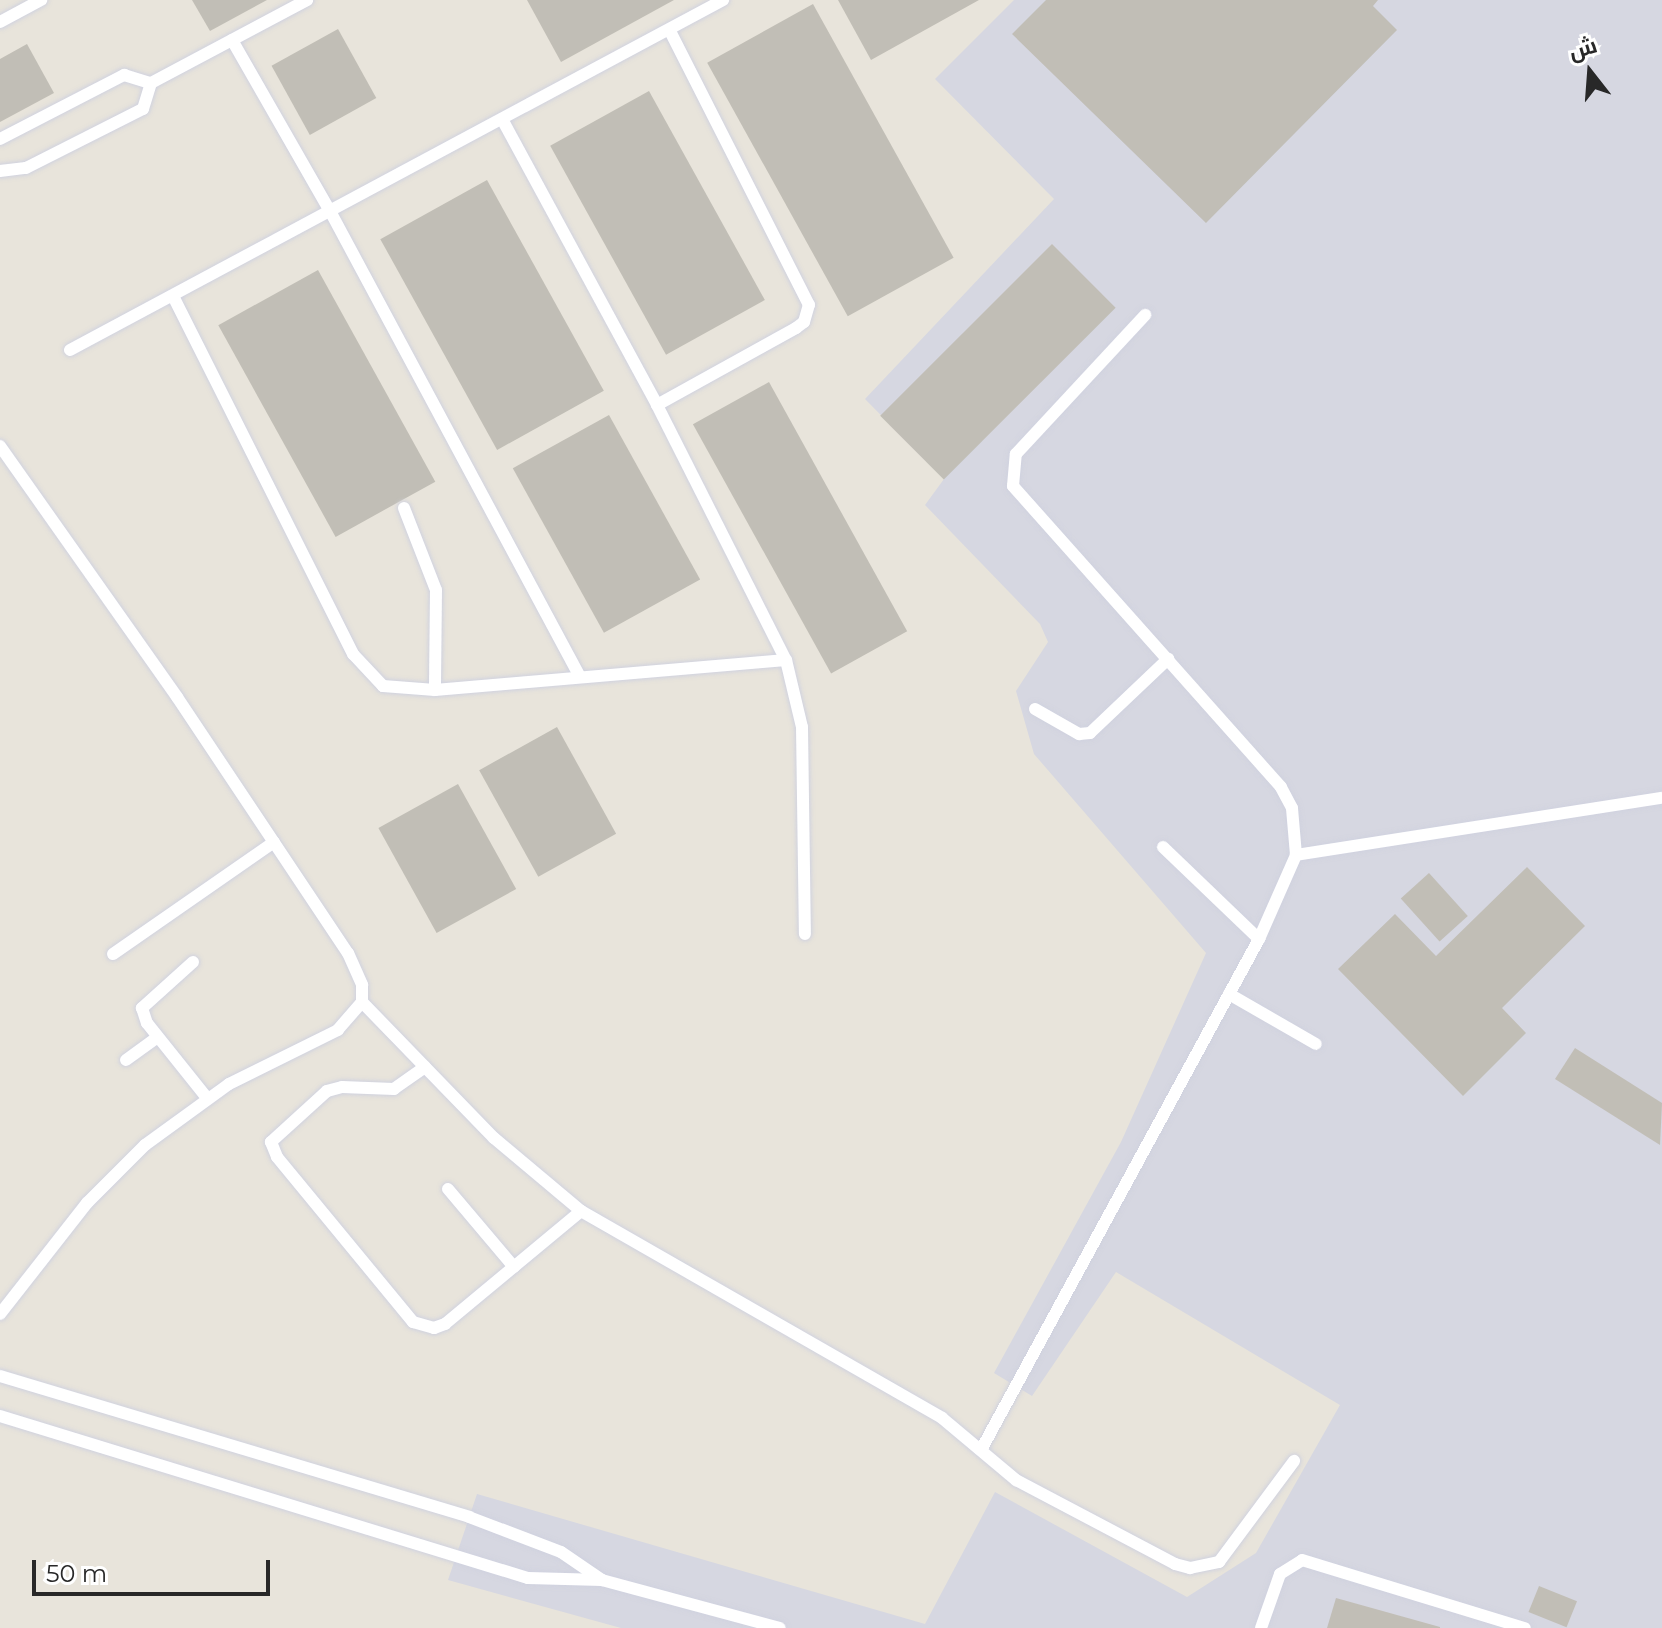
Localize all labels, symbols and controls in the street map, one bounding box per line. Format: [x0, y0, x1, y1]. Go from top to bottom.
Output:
north arrow [1550, 32, 1630, 112]
text: ش [1565, 32, 1600, 66]
scale bar [36, 1544, 274, 1594]
text: 50 m [46, 1559, 107, 1588]

